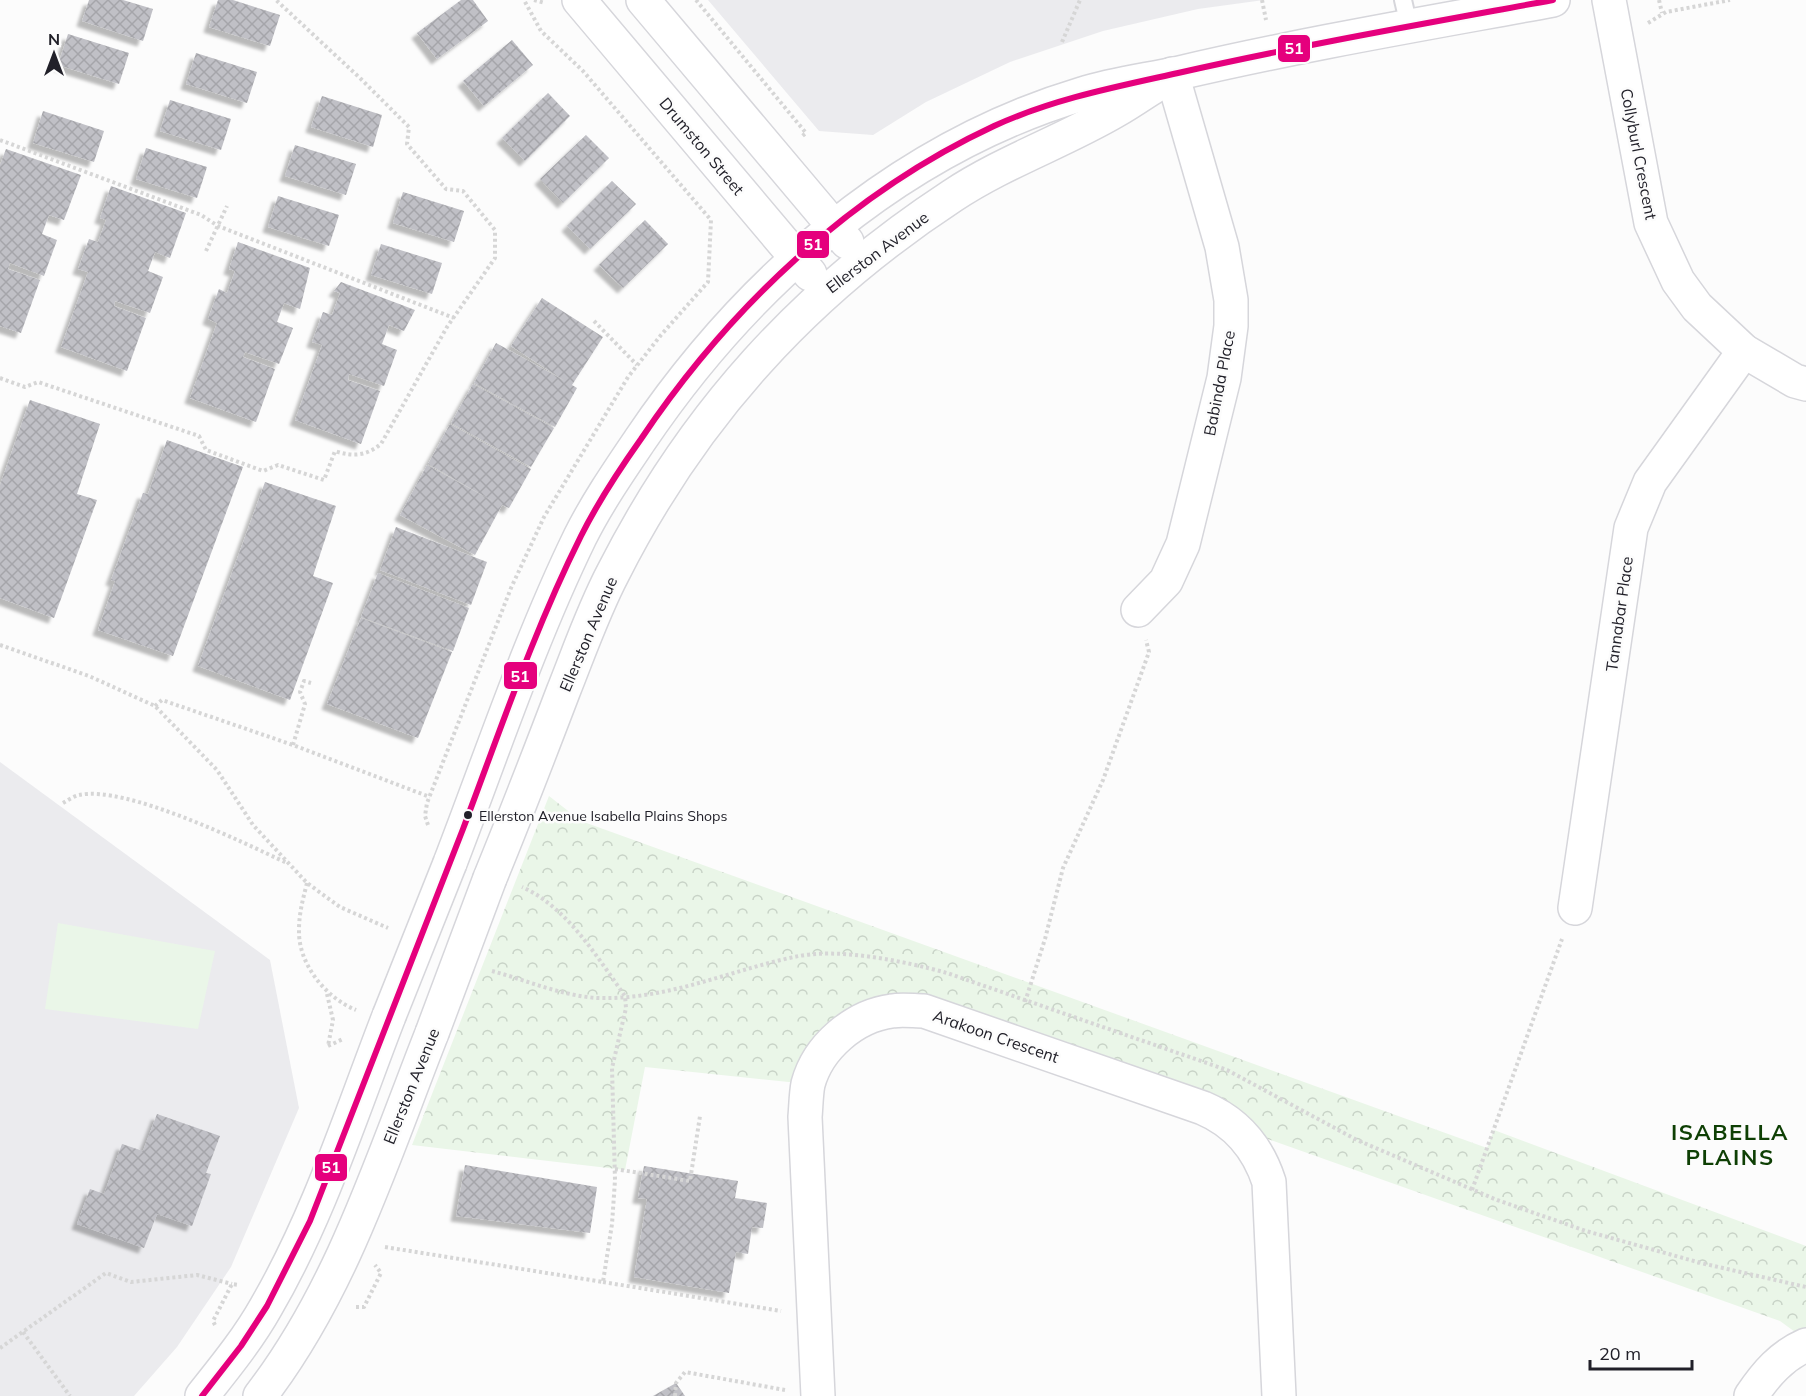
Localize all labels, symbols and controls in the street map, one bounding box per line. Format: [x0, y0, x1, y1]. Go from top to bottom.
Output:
north arrow [24, 24, 84, 84]
text: N [48, 29, 60, 49]
line badge: 51 [1277, 34, 1311, 63]
text: 51 [1284, 38, 1304, 58]
street label: Collyburl Crescent [1616, 87, 1662, 222]
street label: Drumston Street [655, 93, 749, 199]
street label: Ellerston Avenue [822, 207, 932, 297]
line badge: 51 [796, 230, 830, 259]
text: 51 [803, 234, 823, 254]
street label: Babinda Place [1199, 329, 1239, 437]
street label: Tannabar Place [1601, 555, 1637, 673]
street label: Ellerston Avenue [555, 573, 621, 695]
line badge: 51 [503, 661, 538, 690]
text: 51 [510, 666, 530, 686]
place label: Ellerston Avenue Isabella Plains Shops [479, 807, 728, 825]
marker: Ellerston Avenue Isabella Plains Shops [462, 809, 474, 821]
street label: Arakoon Crescent [930, 1005, 1062, 1067]
street label: Ellerston Avenue [379, 1025, 443, 1147]
district label: ISABELLA PLAINS [1671, 1118, 1789, 1171]
line badge: 51 [314, 1153, 348, 1182]
text: 51 [321, 1157, 341, 1177]
scale bar [1590, 1333, 1692, 1371]
text: 20 m [1599, 1342, 1641, 1365]

